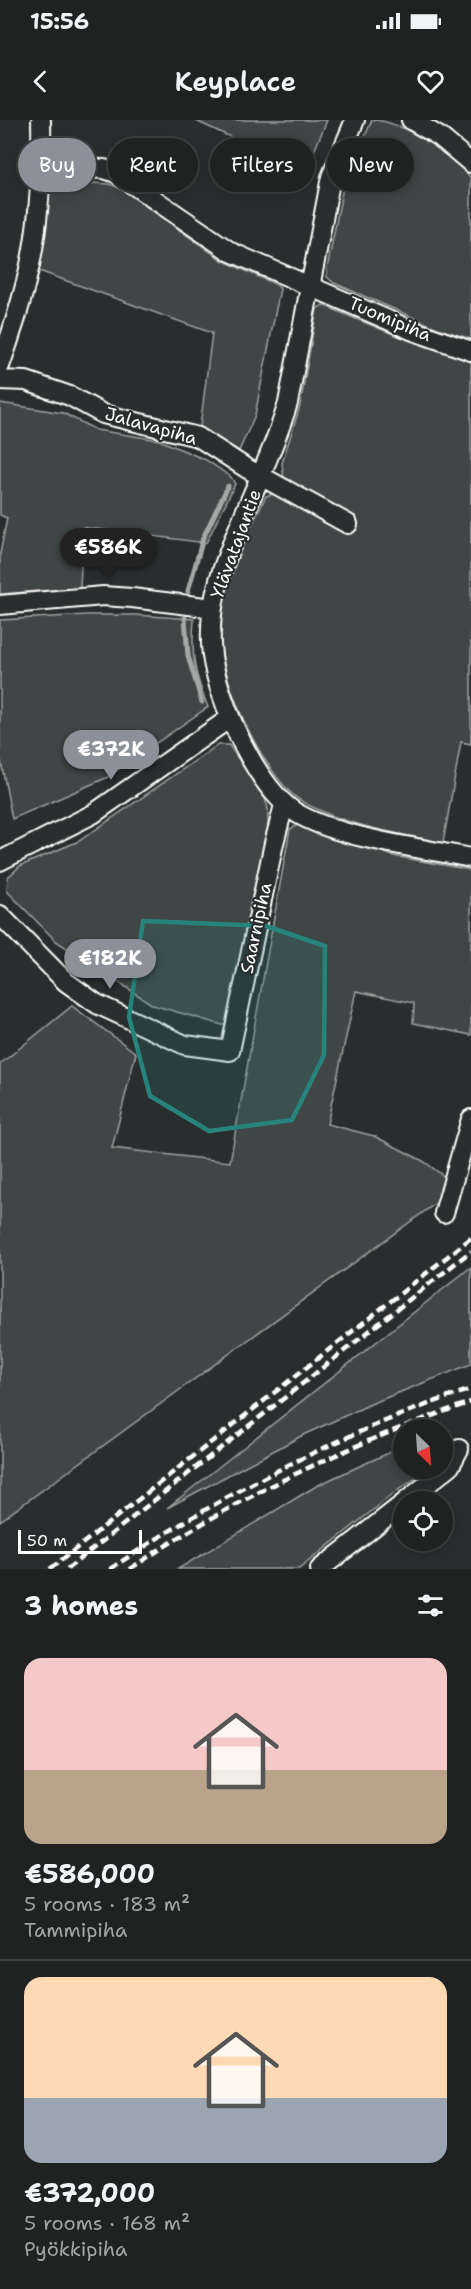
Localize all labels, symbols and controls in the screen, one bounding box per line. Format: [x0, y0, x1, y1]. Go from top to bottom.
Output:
text: 15:56 [30, 7, 89, 36]
text: Keyplace [175, 63, 296, 100]
icon: back [24, 65, 57, 98]
icon: heart [414, 65, 447, 98]
chip: Buy [18, 138, 96, 192]
chip: Rent [108, 138, 198, 192]
chip: Filters [210, 138, 315, 192]
chip: New [327, 138, 414, 192]
street label: Tuomipiha [345, 291, 435, 347]
street label: Jalavapiha [102, 401, 200, 451]
street label: Ylävatajantie [205, 486, 267, 602]
pin: €586K [66, 528, 150, 579]
text: €586K [74, 534, 142, 560]
pin: €372K [69, 730, 153, 781]
text: €372K [77, 736, 145, 762]
street label: Saarnipiha [235, 880, 277, 976]
pin: €182K [68, 939, 152, 990]
text: €182K [78, 945, 142, 971]
north arrow [393, 1419, 453, 1479]
map controls [393, 1419, 453, 1551]
button: locate [393, 1491, 453, 1551]
scale bar [18, 1527, 142, 1554]
text: 50 m [27, 1530, 67, 1551]
text: 3 homes [24, 1588, 138, 1623]
icon: filters [414, 1589, 447, 1622]
icon: home [182, 1697, 290, 1805]
text: €586,000 [24, 1856, 155, 1891]
text: 5 rooms · 183 m² [24, 1891, 190, 1917]
text: Tammipiha [24, 1917, 127, 1943]
icon: home [182, 2016, 290, 2124]
text: €372,000 [24, 2175, 155, 2210]
text: 5 rooms · 168 m² [24, 2210, 190, 2236]
text: Pyökkipiha [24, 2236, 127, 2262]

